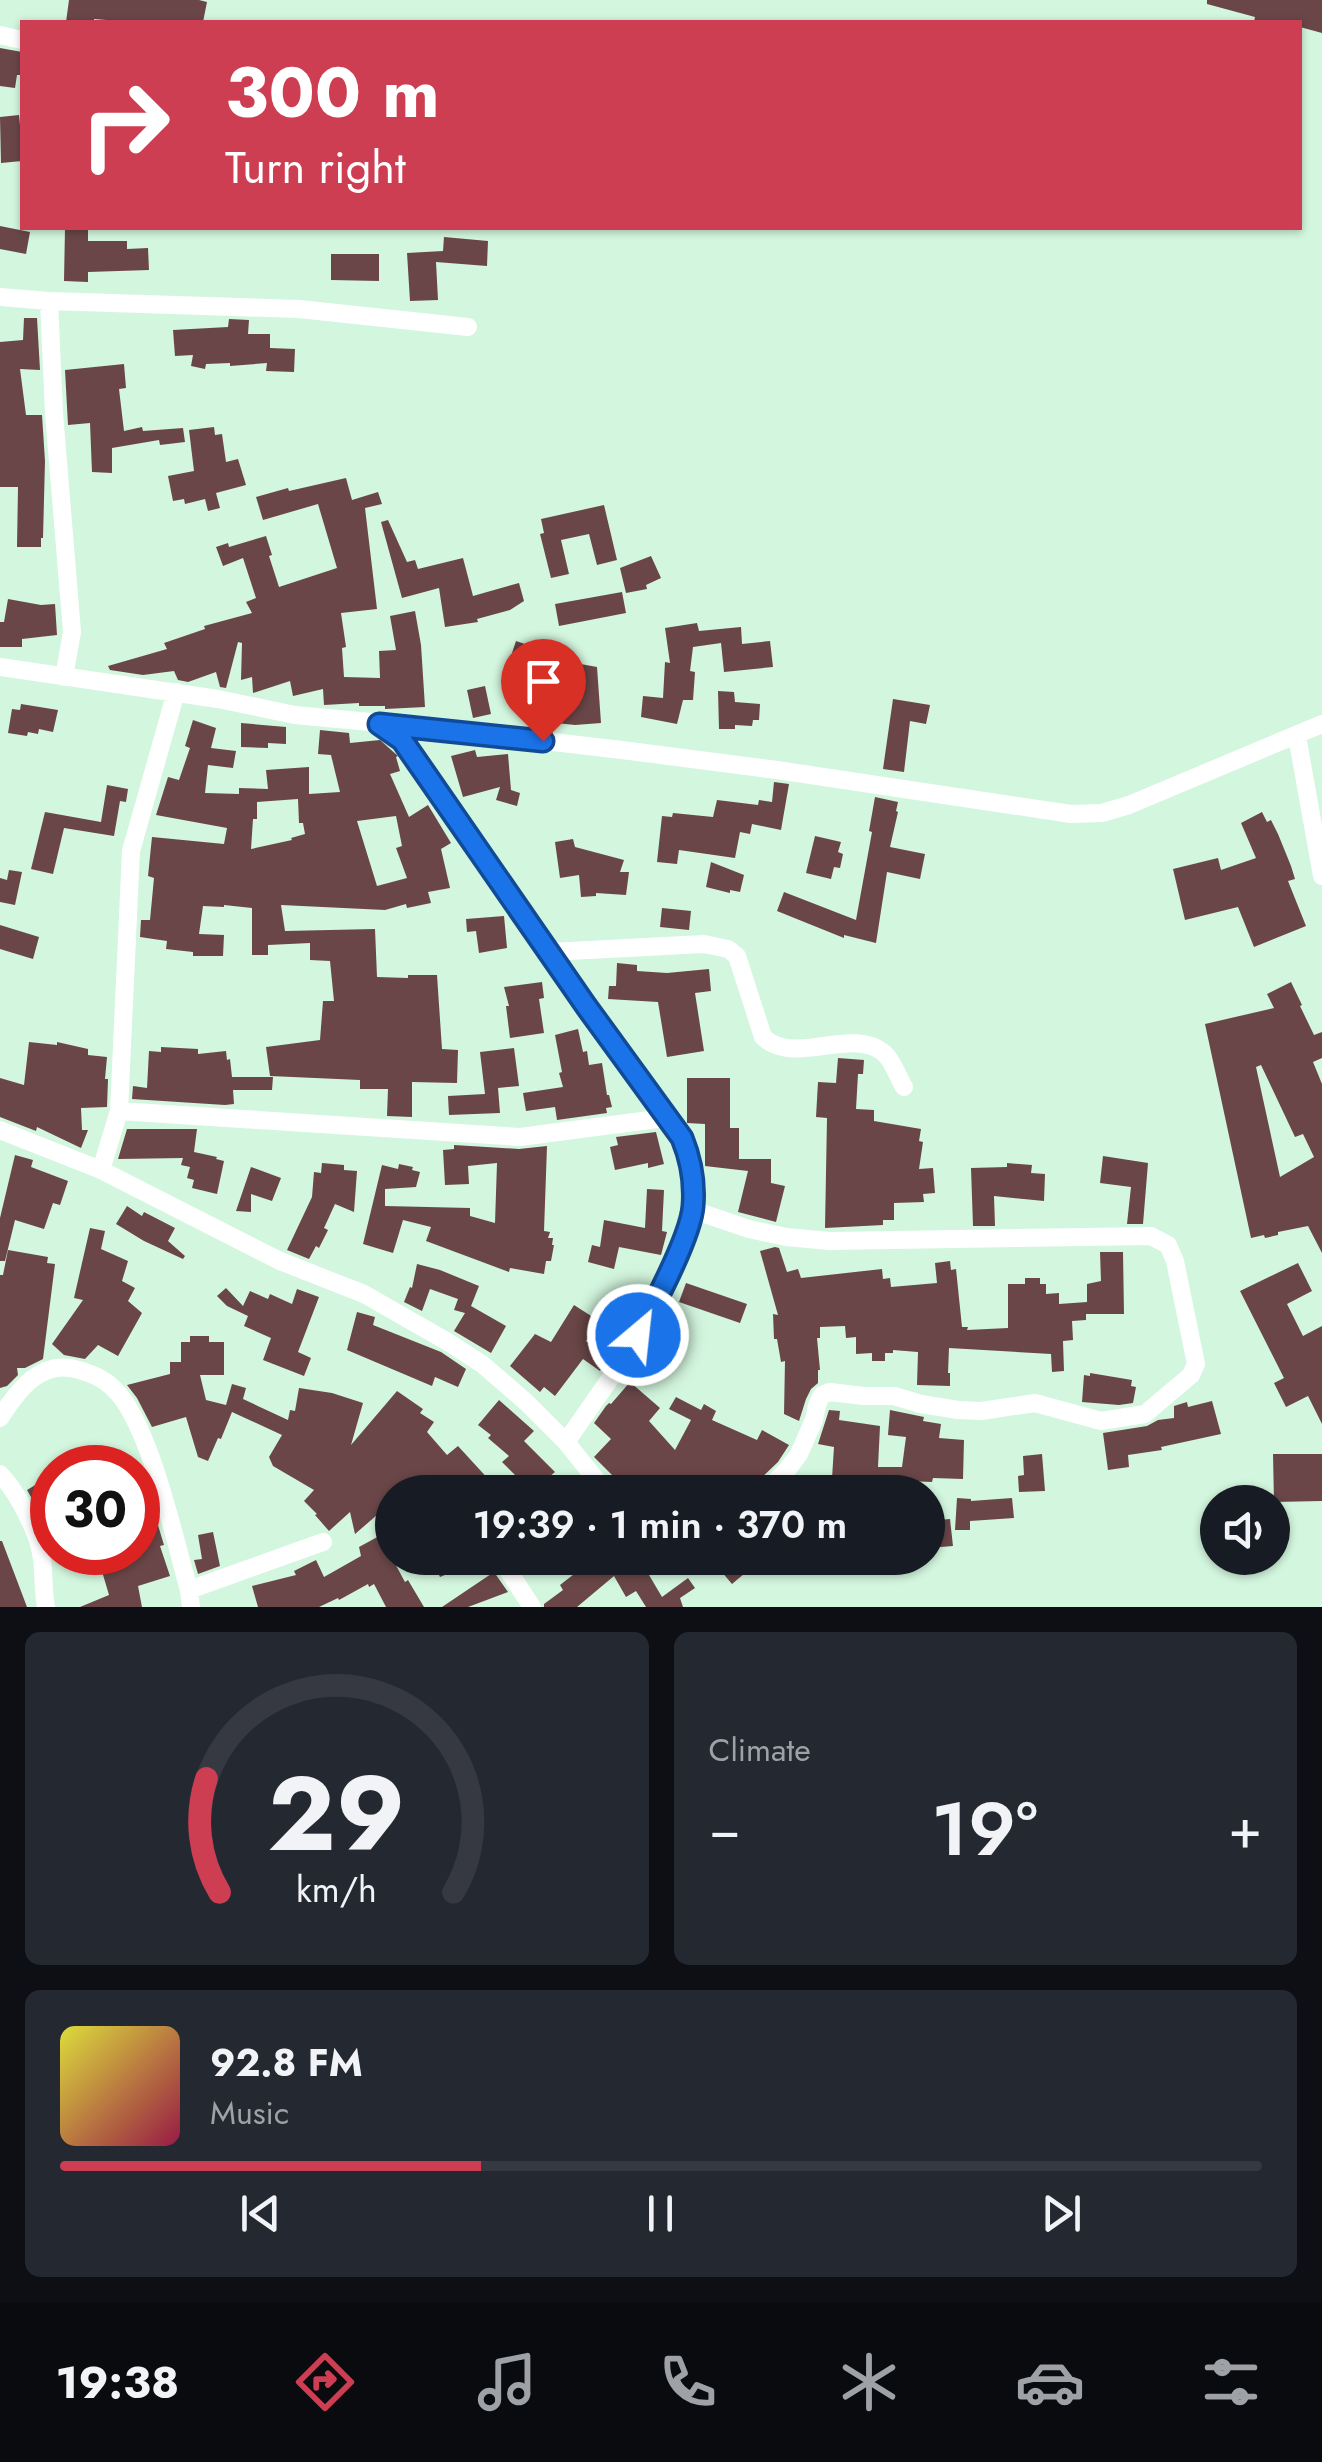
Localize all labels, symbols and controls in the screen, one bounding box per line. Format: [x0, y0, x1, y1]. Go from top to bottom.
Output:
text: 300 m [225, 42, 440, 143]
icon: right [60, 60, 190, 190]
text: Turn right [225, 135, 406, 200]
pin [501, 639, 586, 742]
icon: arrive [516, 654, 571, 709]
position arrow [586, 1283, 690, 1387]
speed limit sign: 30 [30, 1445, 160, 1575]
map controls [1200, 1485, 1290, 1575]
button: sound [1200, 1485, 1290, 1575]
text: 19:39 · 1 min · 370 m [473, 1497, 847, 1552]
text: Climate [709, 1727, 811, 1773]
text: 29 [268, 1739, 406, 1889]
text: 19° [931, 1775, 1038, 1883]
text: − [709, 1789, 741, 1869]
text: + [1228, 1789, 1262, 1869]
text: km/h [296, 1864, 377, 1915]
text: 92.8 FM [210, 2035, 363, 2090]
text: Music [210, 2090, 289, 2136]
icon: previous [233, 2186, 288, 2241]
icon: pause [633, 2186, 688, 2241]
icon: next [1034, 2186, 1089, 2241]
icon: directions [290, 2347, 360, 2417]
icon: music [472, 2347, 542, 2417]
icon: phone [653, 2347, 723, 2417]
icon: climate [834, 2347, 904, 2417]
icon: car [1015, 2347, 1085, 2417]
icon: filters [1196, 2347, 1266, 2417]
text: 19:38 [56, 2350, 179, 2415]

